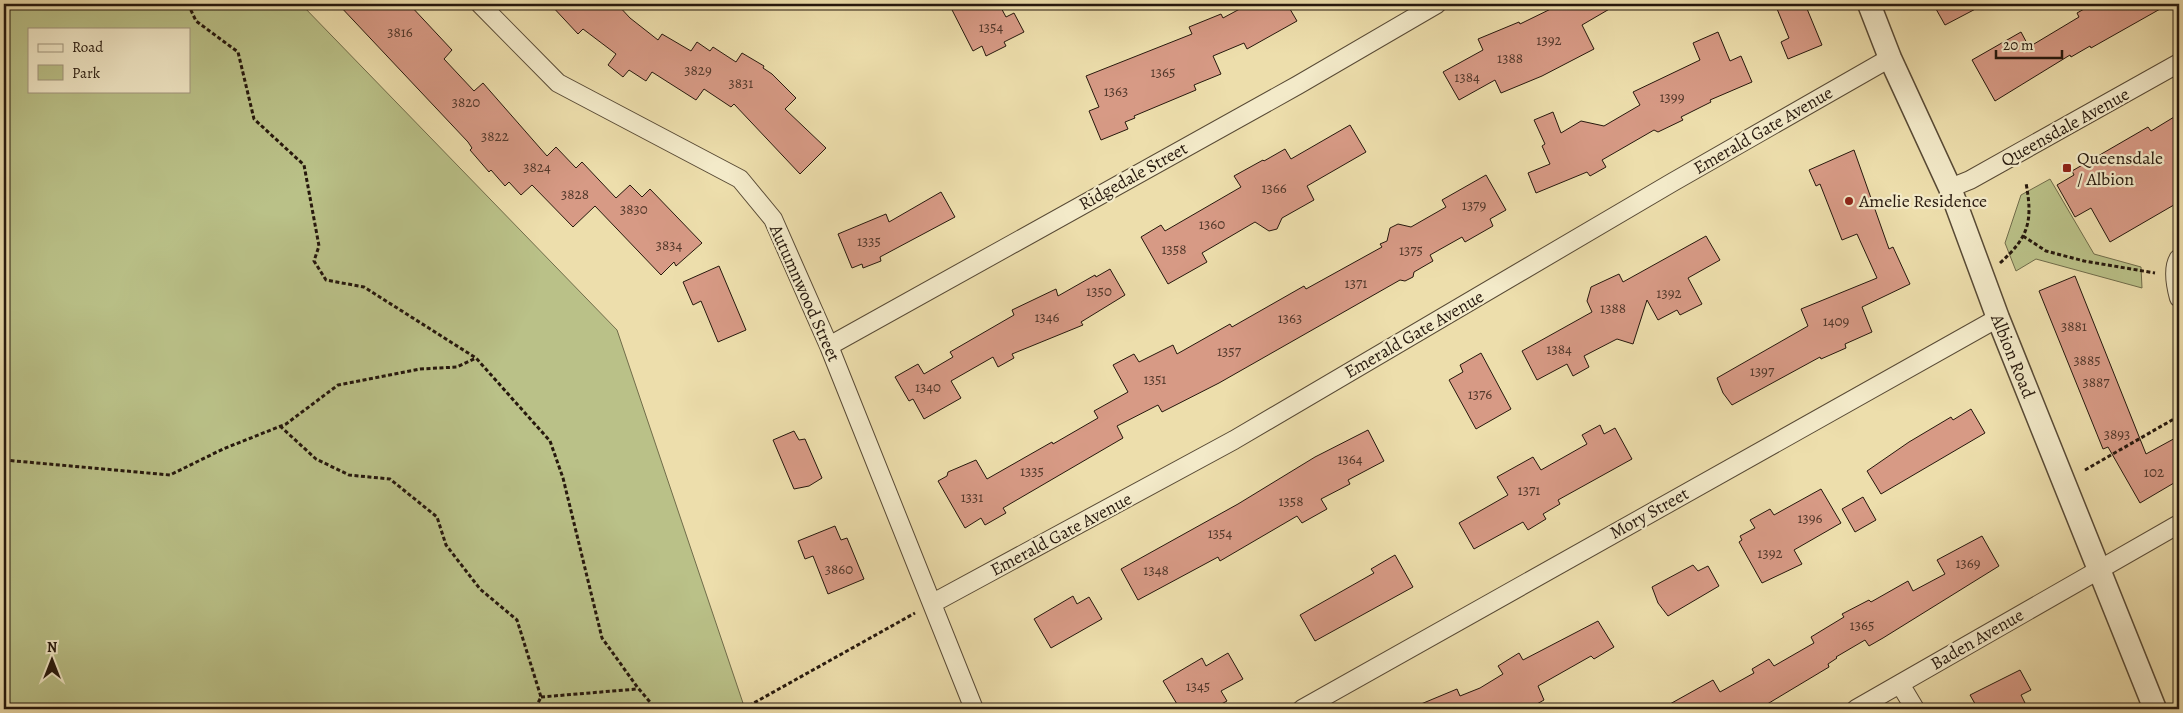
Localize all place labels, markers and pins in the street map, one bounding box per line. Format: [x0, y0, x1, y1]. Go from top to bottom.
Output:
place label: Queensdale / Albion [2077, 146, 2163, 191]
marker: Queensdale / Albion [2061, 162, 2073, 174]
place label: Amelie Residence [1858, 189, 1987, 213]
marker: Amelie Residence [1843, 195, 1855, 207]

